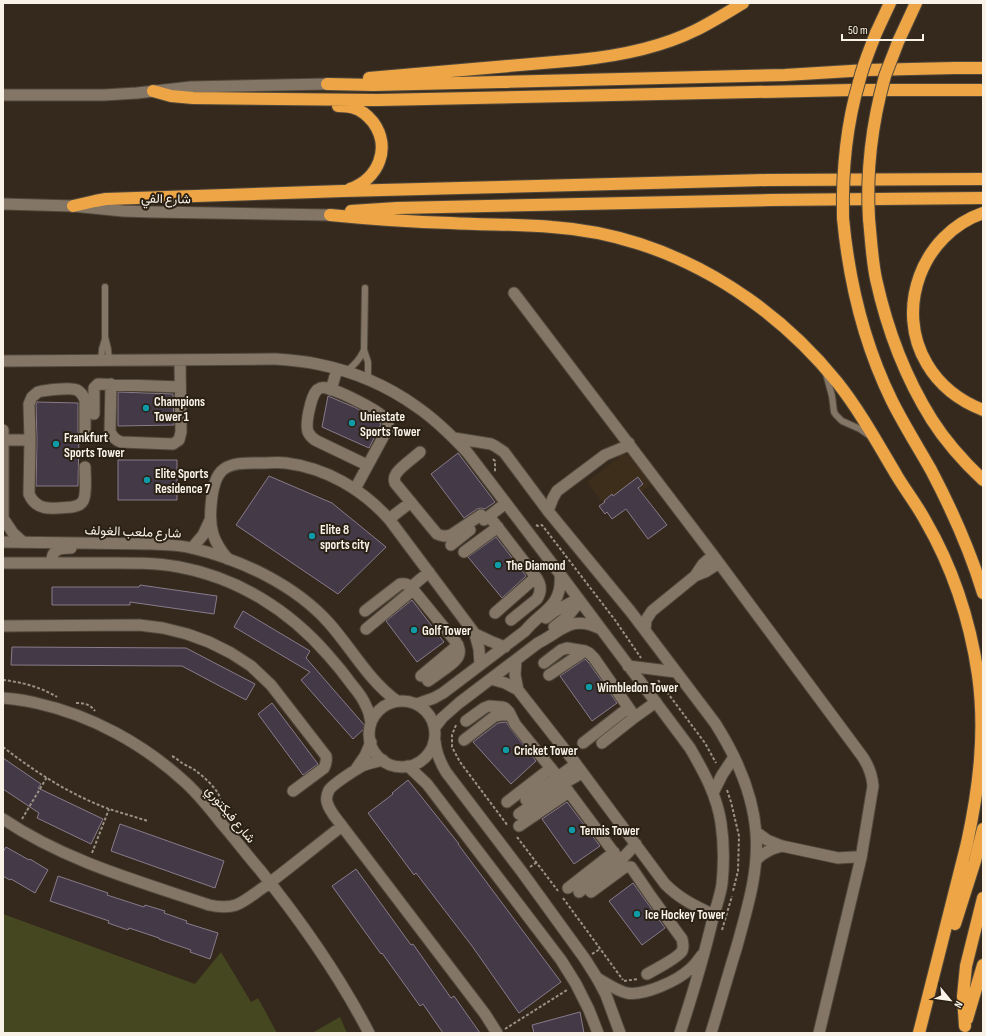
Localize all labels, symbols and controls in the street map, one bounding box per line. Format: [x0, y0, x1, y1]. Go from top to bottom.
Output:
scale bar [842, 16, 923, 42]
text: 50 m [848, 23, 868, 38]
street label: شارع الفي [141, 191, 191, 209]
place label: Champions Tower 1 [154, 394, 205, 425]
marker: Champions Tower 1 [141, 403, 151, 413]
place label: Uniestate Sports Tower [360, 409, 421, 440]
marker: Uniestate Sports Tower [347, 418, 357, 428]
place label: Frankfurt Sports Tower [64, 430, 125, 461]
marker: Frankfurt Sports Tower [51, 439, 61, 449]
place label: Elite Sports Residence 7 [155, 466, 210, 497]
marker: Elite Sports Residence 7 [142, 475, 152, 485]
street label: شارع ملعب الغولف [84, 522, 182, 543]
place label: Elite 8 sports city [320, 522, 370, 553]
marker: Elite 8 sports city [307, 531, 317, 541]
place label: The Diamond [506, 558, 566, 574]
marker: The Diamond [493, 560, 503, 570]
place label: Golf Tower [422, 623, 471, 639]
marker: Golf Tower [409, 625, 419, 635]
place label: Wimbledon Tower [597, 680, 678, 696]
marker: Wimbledon Tower [584, 682, 594, 692]
place label: Cricket Tower [514, 743, 578, 759]
marker: Cricket Tower [501, 745, 511, 755]
street label: شارع فيكتوري [200, 783, 259, 848]
place label: Tennis Tower [580, 823, 639, 839]
marker: Tennis Tower [567, 825, 577, 835]
place label: Ice Hockey Tower [645, 907, 725, 923]
marker: Ice Hockey Tower [632, 909, 642, 919]
north arrow [930, 980, 970, 1020]
text: N [951, 999, 965, 1010]

